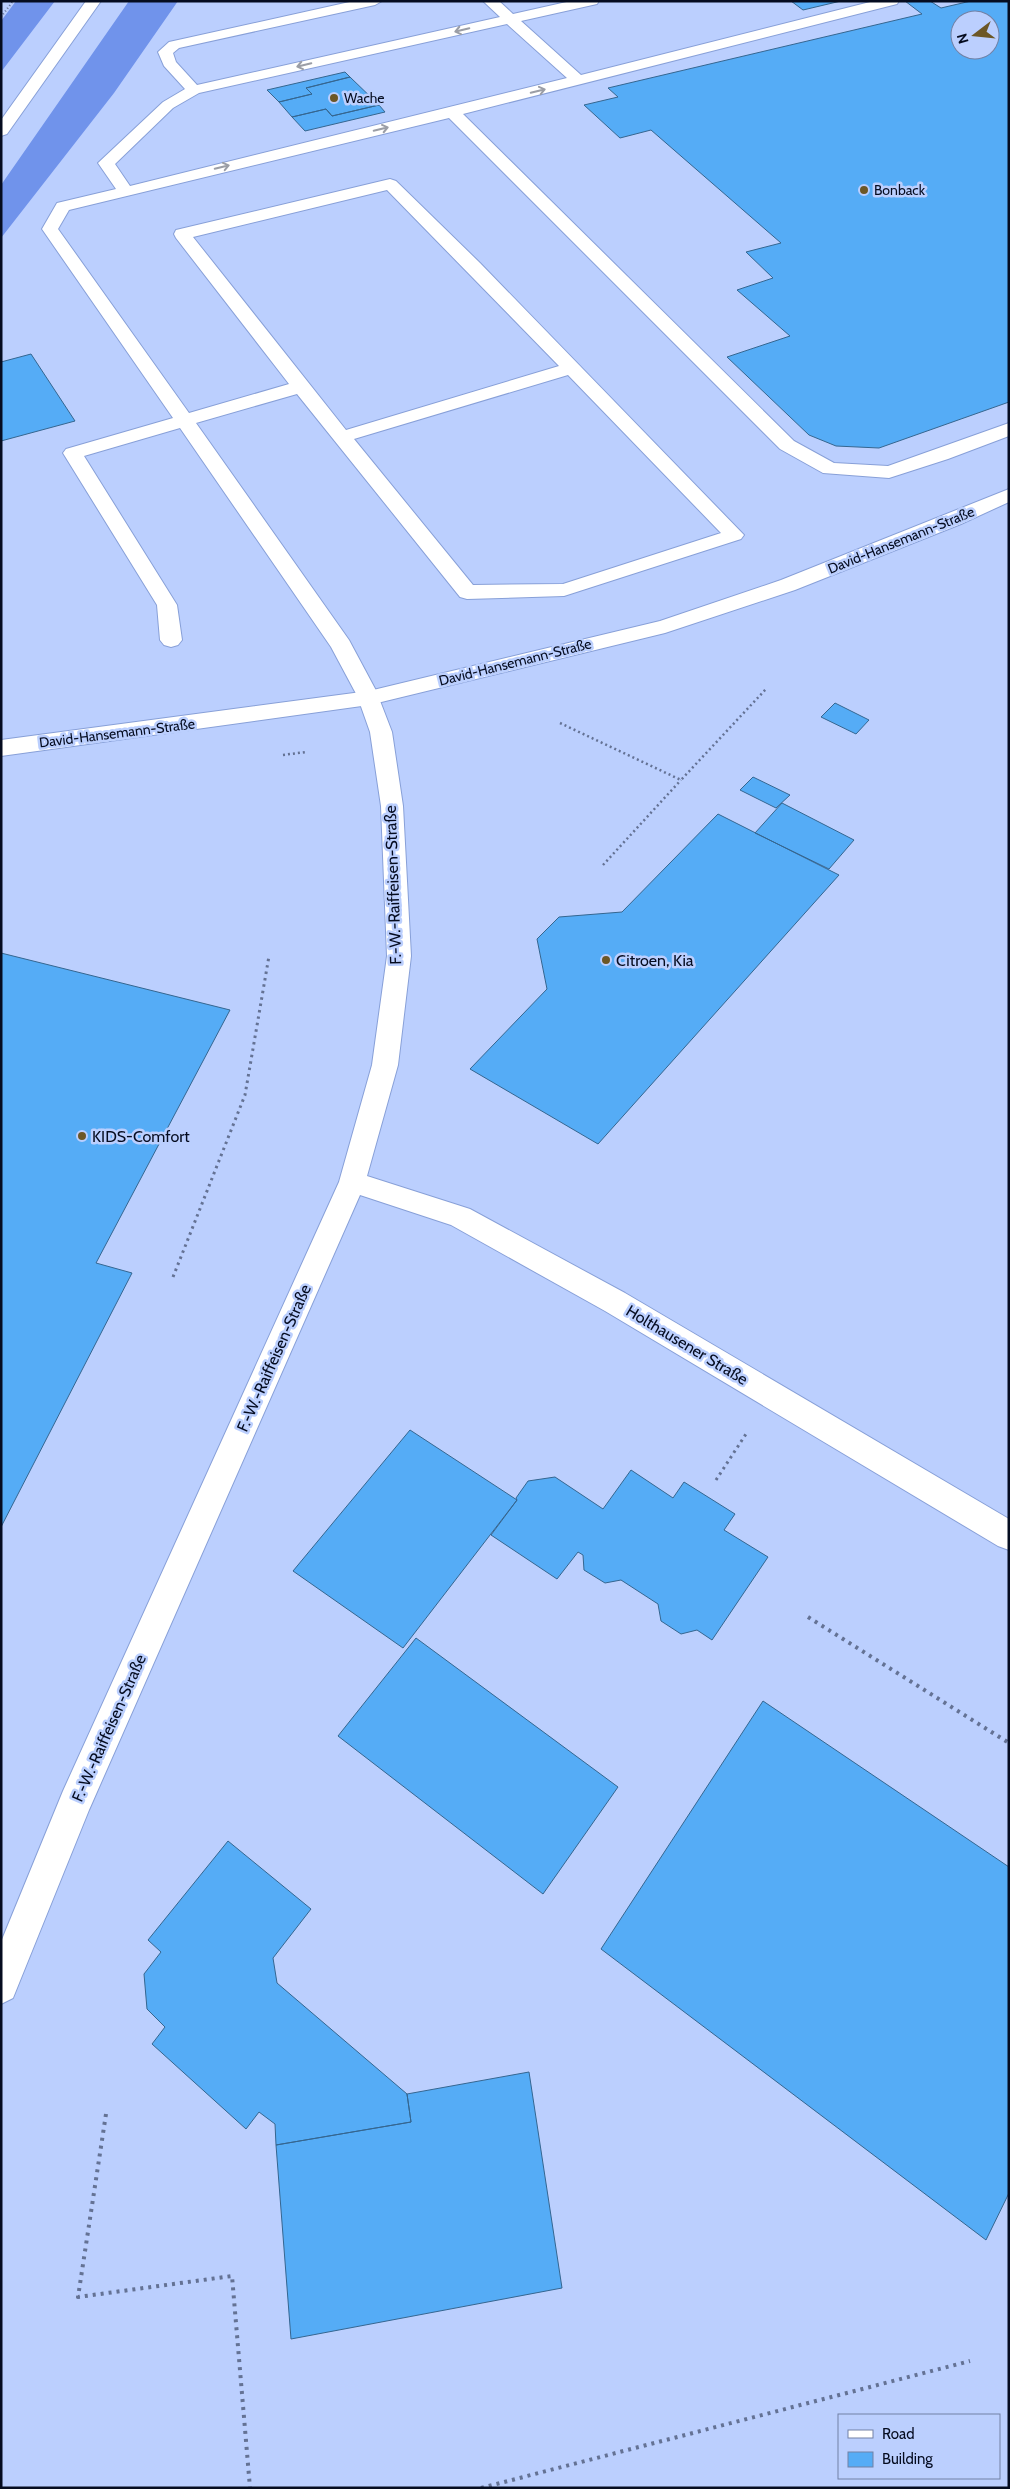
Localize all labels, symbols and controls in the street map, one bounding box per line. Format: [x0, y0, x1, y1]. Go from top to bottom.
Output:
north arrow [950, 10, 1000, 60]
one-way arrow [455, 26, 471, 35]
text: N [952, 31, 973, 46]
one-way arrow [296, 61, 312, 70]
one-way arrow [530, 86, 546, 95]
place label: Wache [344, 89, 385, 107]
marker: Wache [328, 92, 340, 104]
one-way arrow [372, 124, 388, 133]
one-way arrow [214, 162, 230, 171]
place label: Bonback [874, 181, 926, 199]
marker: Bonback [858, 184, 870, 196]
street label: David-Hansemann-Straße [825, 502, 977, 578]
street label: David-Hansemann-Straße [437, 634, 593, 690]
street label: David-Hansemann-Straße [38, 715, 196, 751]
street label: F.-W.-Raiffeisen-Straße [381, 805, 405, 965]
place label: Citroen, Kia [616, 951, 694, 970]
marker: Citroen, Kia [600, 954, 612, 966]
place label: KIDS-Comfort [92, 1127, 190, 1146]
marker: KIDS-Comfort [76, 1130, 88, 1142]
street label: F.-W.-Raiffeisen-Straße [233, 1281, 315, 1435]
street label: Holthausener Straße [623, 1301, 751, 1389]
street label: F.-W.-Raiffeisen-Straße [68, 1651, 150, 1805]
legend [838, 2414, 1000, 2479]
text: Road [882, 2425, 915, 2443]
text: Building [882, 2450, 933, 2468]

